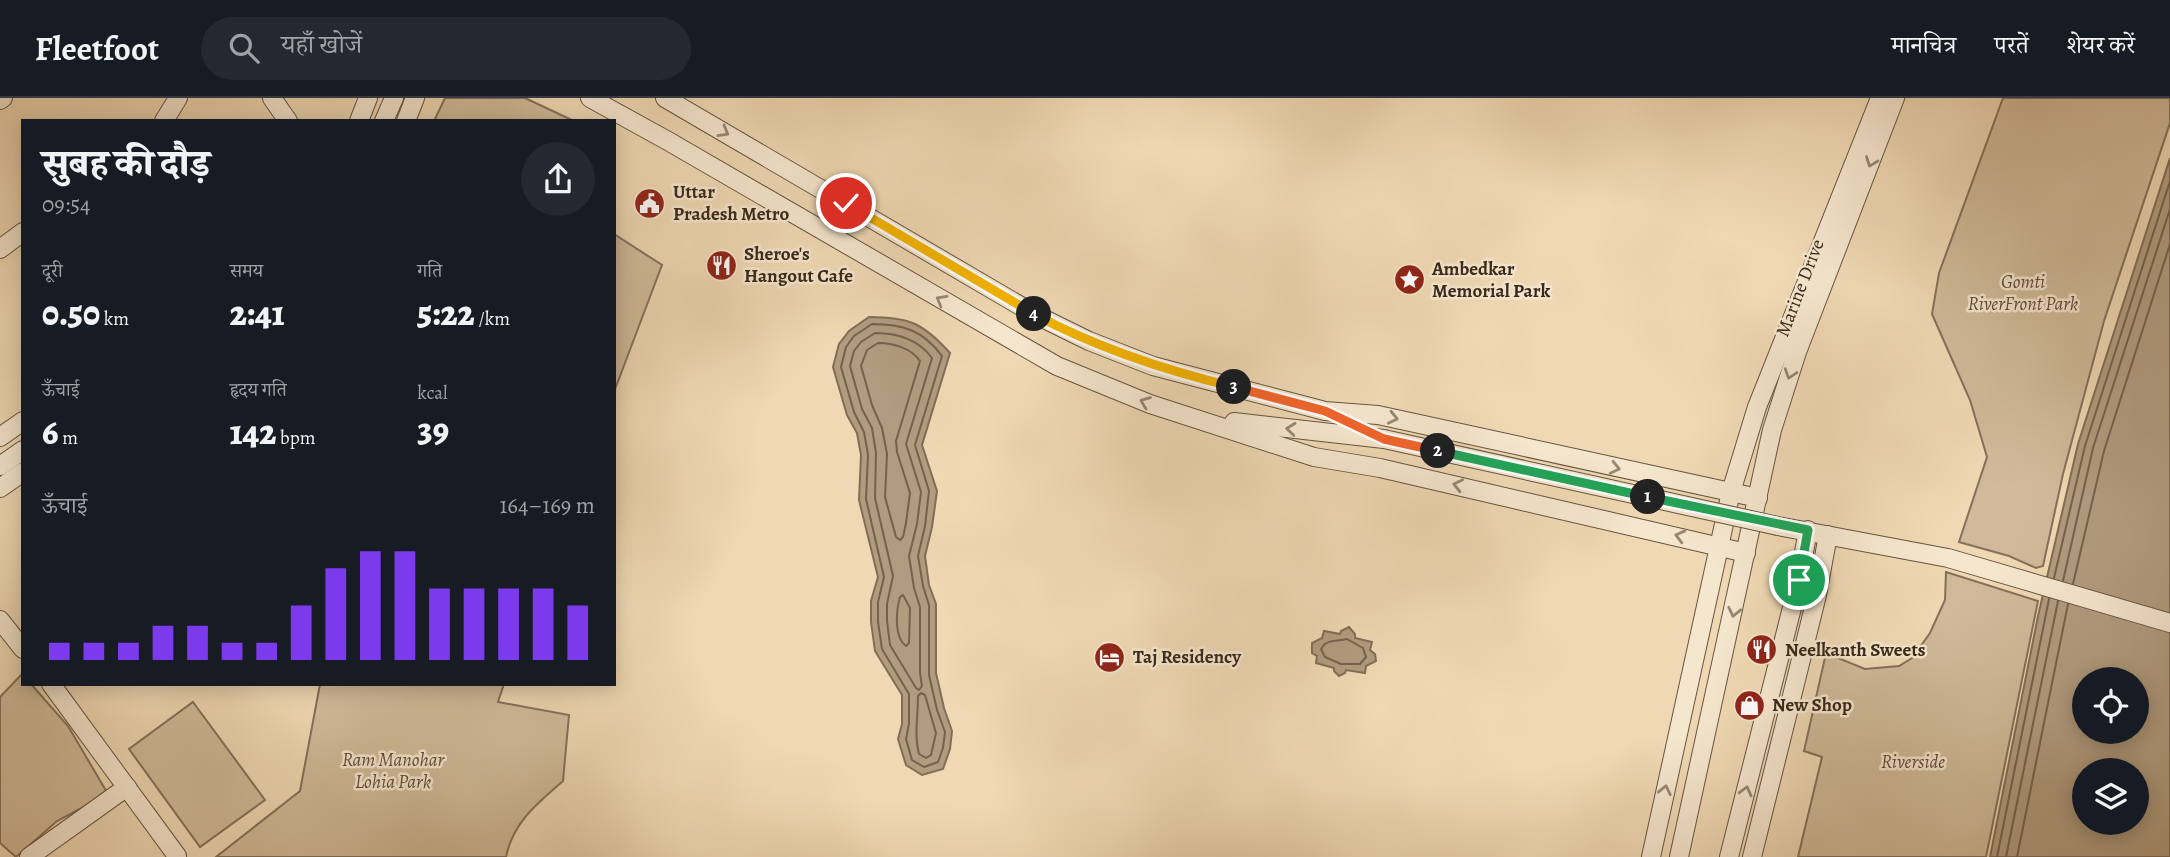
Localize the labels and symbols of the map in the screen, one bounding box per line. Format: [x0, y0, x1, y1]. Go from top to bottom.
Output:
one-way arrow [717, 124, 729, 137]
one-way arrow [1865, 155, 1879, 167]
pin [816, 173, 876, 233]
place label: Uttar Pradesh Metro [673, 179, 789, 227]
public building icon: Uttar Pradesh Metro [633, 186, 667, 220]
street label: Marine Drive [1769, 235, 1831, 341]
place label: Sheroe's Hangout Cafe [744, 241, 853, 289]
restaurant icon: Sheroe's Hangout Cafe [704, 248, 738, 282]
place label: Ambedkar Memorial Park [1431, 256, 1550, 304]
place icon: Ambedkar Memorial Park [1392, 263, 1426, 297]
park label: Gomti RiverFront Park [1968, 269, 2078, 317]
one-way arrow [936, 295, 949, 308]
pin: 4 [1016, 296, 1052, 332]
one-way arrow [1784, 368, 1798, 380]
pin: 3 [1216, 370, 1252, 404]
one-way arrow [1139, 396, 1151, 410]
one-way arrow [1387, 410, 1399, 425]
one-way arrow [1286, 422, 1297, 437]
pin: 2 [1420, 434, 1456, 468]
one-way arrow [1609, 459, 1621, 474]
one-way arrow [1452, 479, 1464, 494]
pin: 1 [1630, 480, 1666, 514]
one-way arrow [1674, 530, 1686, 544]
pin [1769, 550, 1829, 610]
one-way arrow [1727, 606, 1742, 618]
restaurant icon: Neelkanth Sweets [1745, 633, 1779, 667]
place label: Neelkanth Sweets [1785, 637, 1926, 663]
hotel icon: Taj Residency [1093, 640, 1127, 674]
place label: Taj Residency [1133, 644, 1242, 670]
shop icon: New Shop [1732, 688, 1766, 722]
place label: New Shop [1772, 692, 1852, 718]
park label: Ram Manohar Lohia Park [342, 747, 445, 795]
park label: Riverside [1881, 749, 1945, 775]
one-way arrow [1657, 784, 1672, 796]
one-way arrow [1738, 785, 1752, 797]

